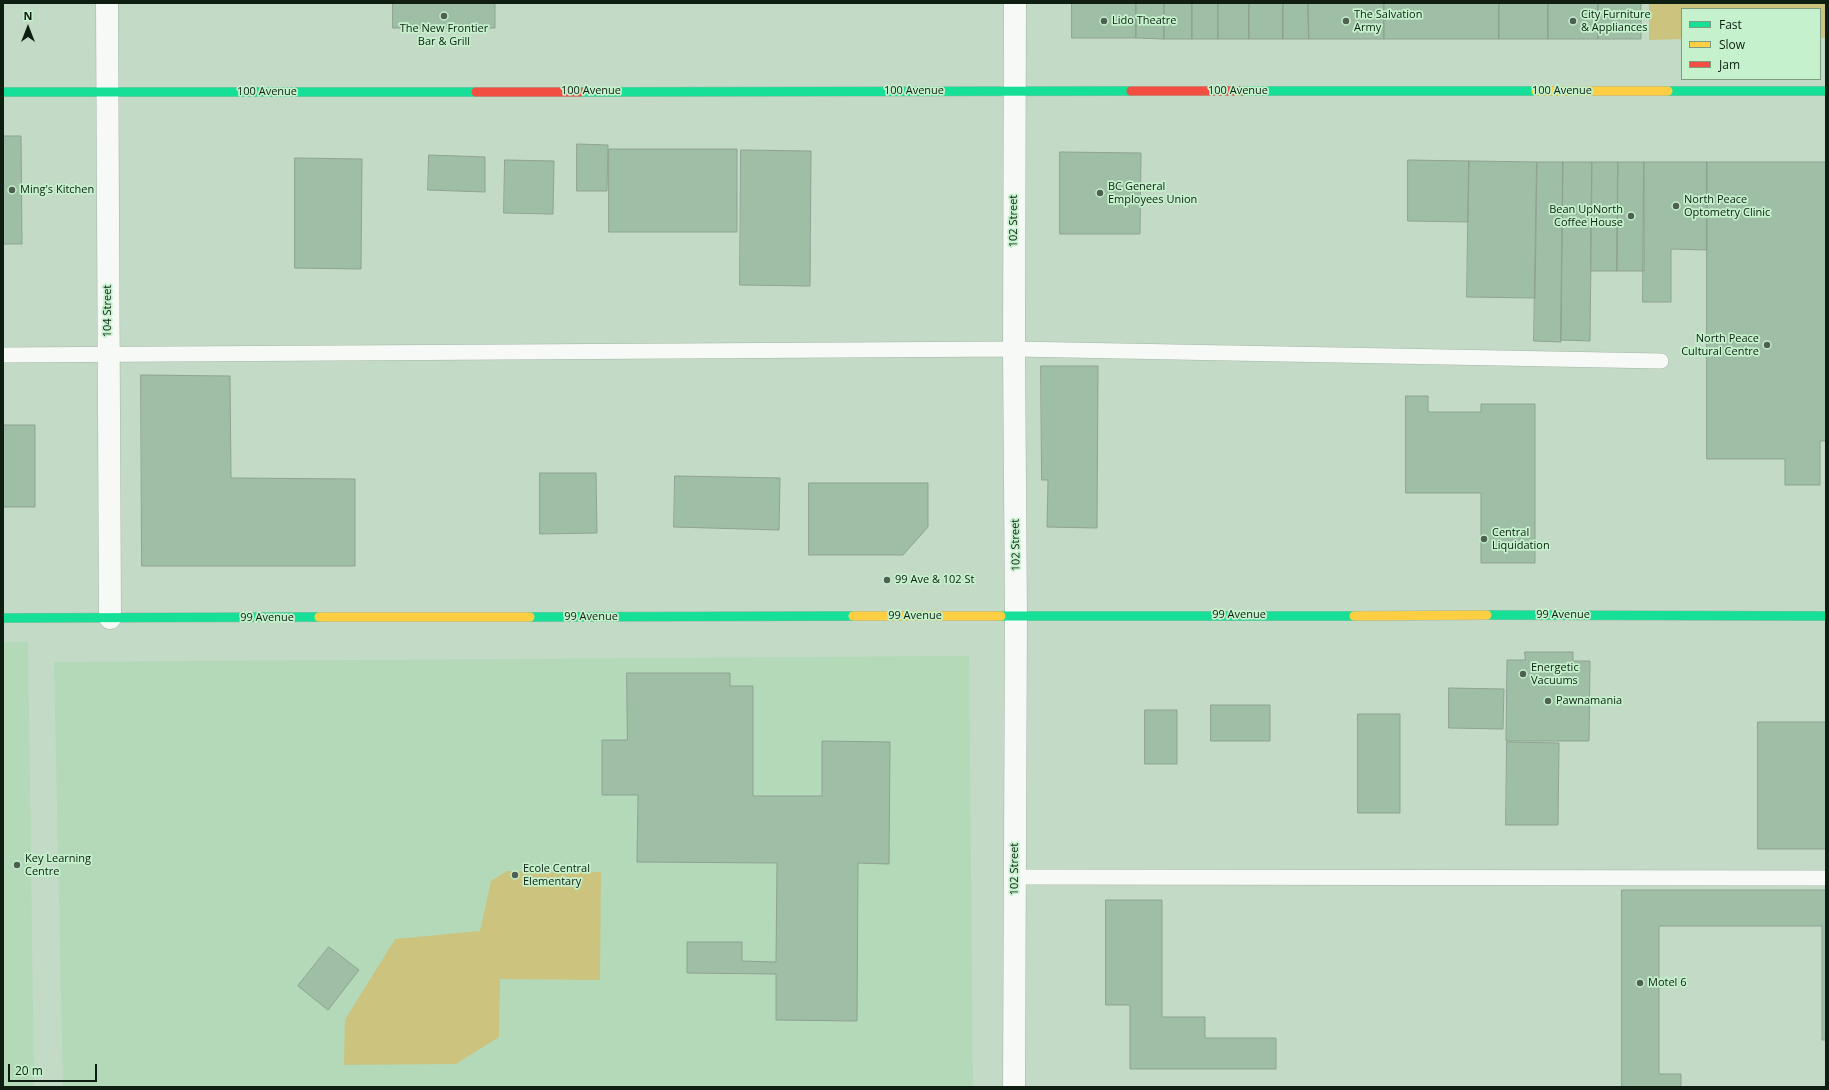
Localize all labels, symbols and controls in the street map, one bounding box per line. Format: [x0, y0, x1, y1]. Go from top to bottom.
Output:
north arrow [8, 8, 48, 48]
text: N [24, 8, 32, 23]
place label: The Salvation Army [1354, 8, 1422, 34]
place label: City Furniture & Appliances [1581, 8, 1651, 34]
legend [1681, 8, 1821, 80]
marker: The New Frontier Bar & Grill [439, 11, 449, 21]
place label: Lido Theatre [1112, 14, 1176, 28]
marker: Lido Theatre [1099, 16, 1109, 26]
marker: The Salvation Army [1341, 16, 1351, 26]
marker: City Furniture & Appliances [1568, 16, 1578, 26]
text: Fast [1719, 16, 1742, 33]
place label: The New Frontier Bar & Grill [400, 22, 488, 48]
text: Slow [1719, 36, 1745, 53]
text: Jam [1719, 56, 1740, 73]
street label: 100 Avenue [561, 84, 621, 98]
street label: 100 Avenue [884, 84, 944, 98]
street label: 100 Avenue [1208, 84, 1268, 98]
street label: 100 Avenue [1532, 84, 1592, 98]
street label: 100 Avenue [237, 85, 297, 99]
place label: BC General Employees Union [1108, 180, 1197, 206]
place label: Ming's Kitchen [20, 183, 94, 197]
marker: Ming's Kitchen [7, 185, 17, 195]
marker: BC General Employees Union [1095, 188, 1105, 198]
place label: North Peace Optometry Clinic [1684, 193, 1770, 219]
street label: 102 Street [1007, 195, 1021, 247]
marker: North Peace Optometry Clinic [1671, 201, 1681, 211]
place label: Bean UpNorth Coffee House [1549, 203, 1623, 229]
marker: Bean UpNorth Coffee House [1626, 211, 1636, 221]
street label: 104 Street [101, 285, 115, 337]
place label: North Peace Cultural Centre [1681, 332, 1759, 358]
marker: North Peace Cultural Centre [1762, 340, 1772, 350]
street label: 102 Street [1009, 519, 1023, 571]
place label: Central Liquidation [1492, 526, 1550, 552]
marker: Central Liquidation [1479, 534, 1489, 544]
place label: 99 Ave & 102 St [895, 573, 974, 587]
marker: 99 Ave & 102 St [882, 575, 892, 585]
street label: 99 Avenue [1212, 608, 1266, 622]
street label: 99 Avenue [1536, 608, 1590, 622]
street label: 99 Avenue [888, 609, 942, 623]
street label: 99 Avenue [564, 610, 618, 624]
street label: 99 Avenue [240, 611, 294, 625]
place label: Energetic Vacuums [1531, 661, 1579, 687]
marker: Energetic Vacuums [1518, 669, 1528, 679]
place label: Pawnamania [1556, 694, 1622, 708]
marker: Pawnamania [1543, 696, 1553, 706]
street label: 102 Street [1008, 843, 1022, 895]
place label: Key Learning Centre [25, 852, 91, 878]
marker: Key Learning Centre [12, 860, 22, 870]
place label: Ecole Central Elementary [523, 862, 590, 888]
marker: Ecole Central Elementary [510, 870, 520, 880]
place label: Motel 6 [1648, 976, 1687, 990]
marker: Motel 6 [1635, 978, 1645, 988]
scale bar [10, 1056, 99, 1082]
text: 20 m [15, 1062, 43, 1079]

